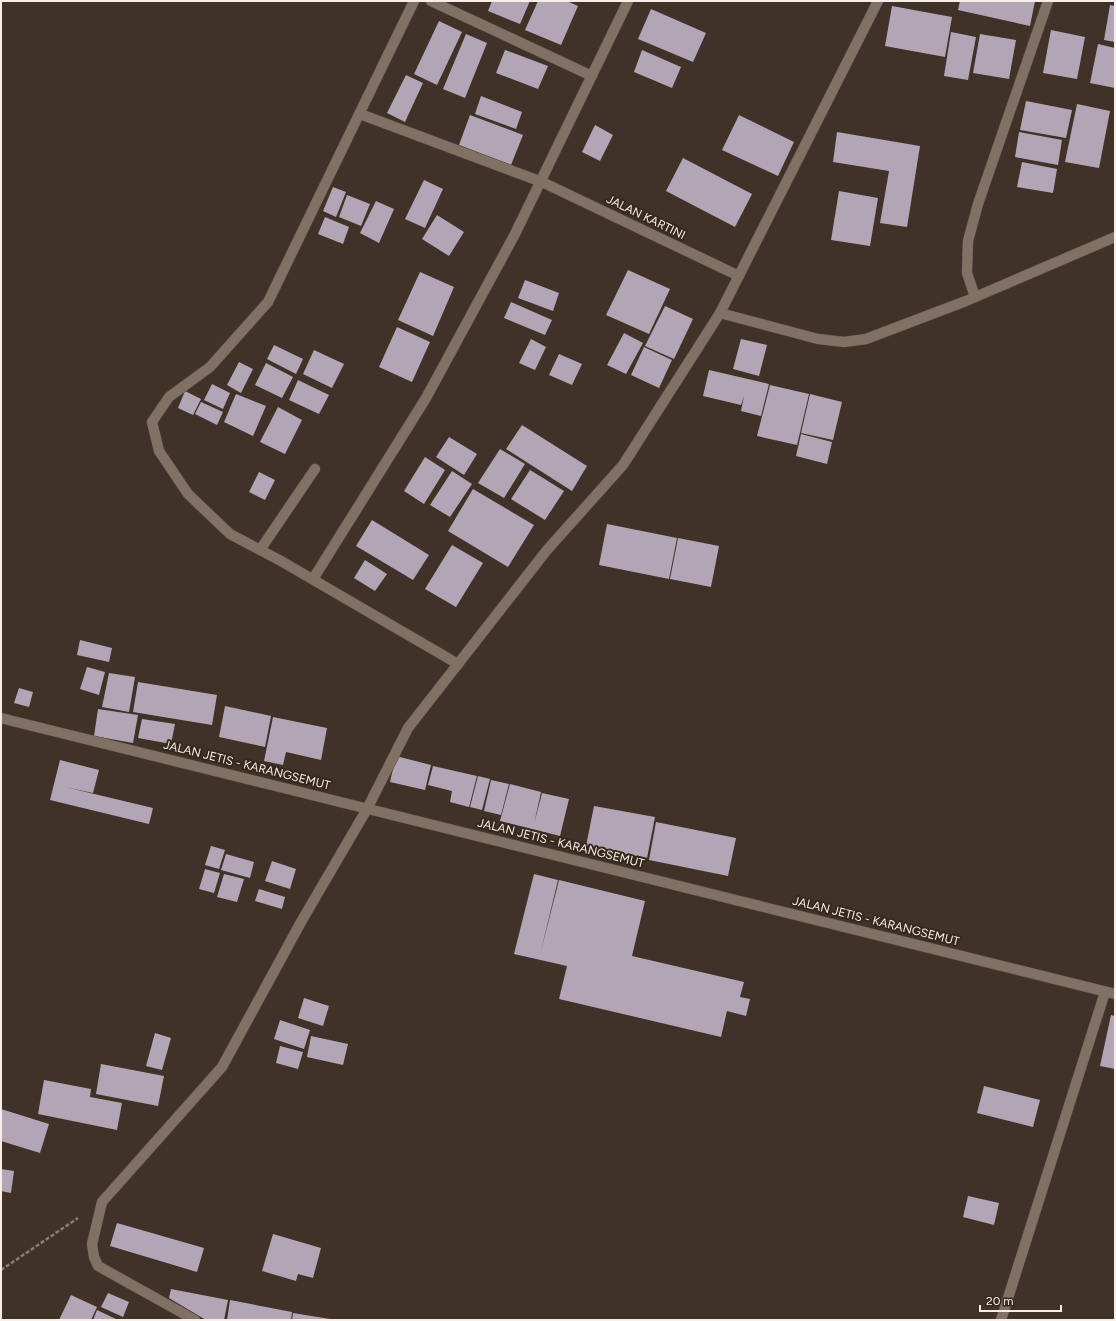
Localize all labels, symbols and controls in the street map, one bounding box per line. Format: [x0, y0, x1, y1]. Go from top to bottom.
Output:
street label: JALAN KARTINI [604, 192, 688, 242]
street label: JALAN JETIS - KARANGSEMUT [162, 737, 332, 793]
street label: JALAN JETIS - KARANGSEMUT [476, 815, 646, 871]
street label: JALAN JETIS - KARANGSEMUT [791, 893, 961, 949]
scale bar [980, 1287, 1061, 1313]
text: 20 m [986, 1294, 1014, 1308]

